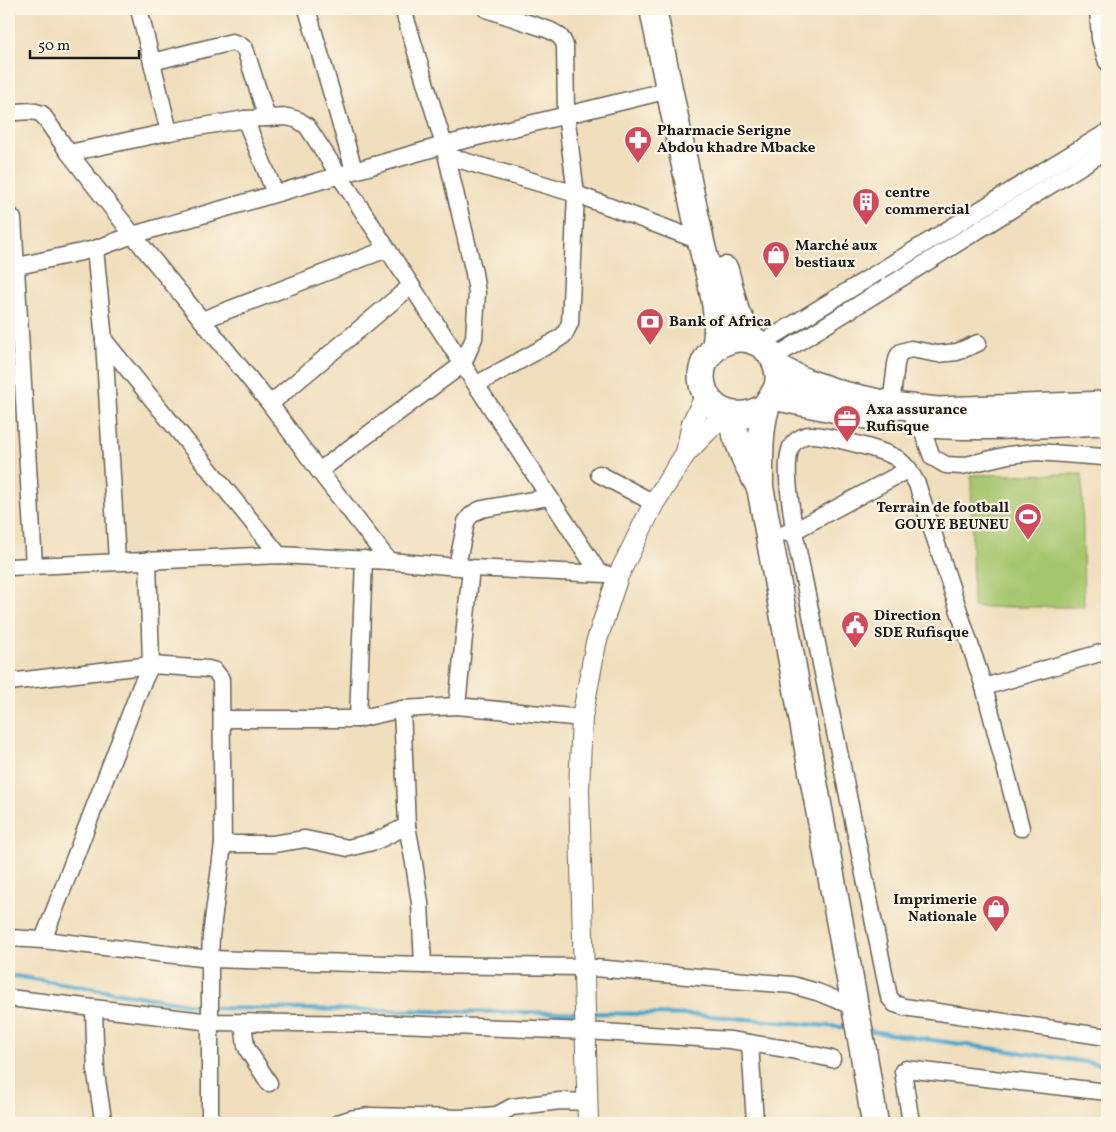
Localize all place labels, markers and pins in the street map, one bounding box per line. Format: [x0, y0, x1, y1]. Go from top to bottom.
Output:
place label: Pharmacie Serigne Abdou khadre Mbacke [657, 121, 816, 159]
pharmacy icon: Pharmacie Serigne Abdou khadre Mbacke [623, 125, 653, 164]
place label: centre commercial [885, 183, 970, 221]
building icon: centre commercial [851, 187, 881, 226]
place label: Marché aux bestiaux [795, 236, 878, 274]
shop icon: Marché aux bestiaux [761, 240, 791, 279]
bank icon: Bank of Africa [635, 307, 665, 346]
place label: Bank of Africa [669, 312, 772, 333]
place label: Axa assurance Rufisque [866, 400, 968, 438]
office icon: Axa assurance Rufisque [832, 404, 862, 443]
place label: Terrain de football GOUYE BEUNEU [876, 498, 1009, 536]
sports icon: Terrain de football GOUYE BEUNEU [1013, 502, 1043, 541]
place label: Direction SDE Rufisque [874, 606, 969, 644]
public building icon: Direction SDE Rufisque [840, 610, 870, 649]
place label: Imprimerie Nationale [893, 890, 977, 928]
shop icon: Imprimerie Nationale [981, 894, 1011, 933]

